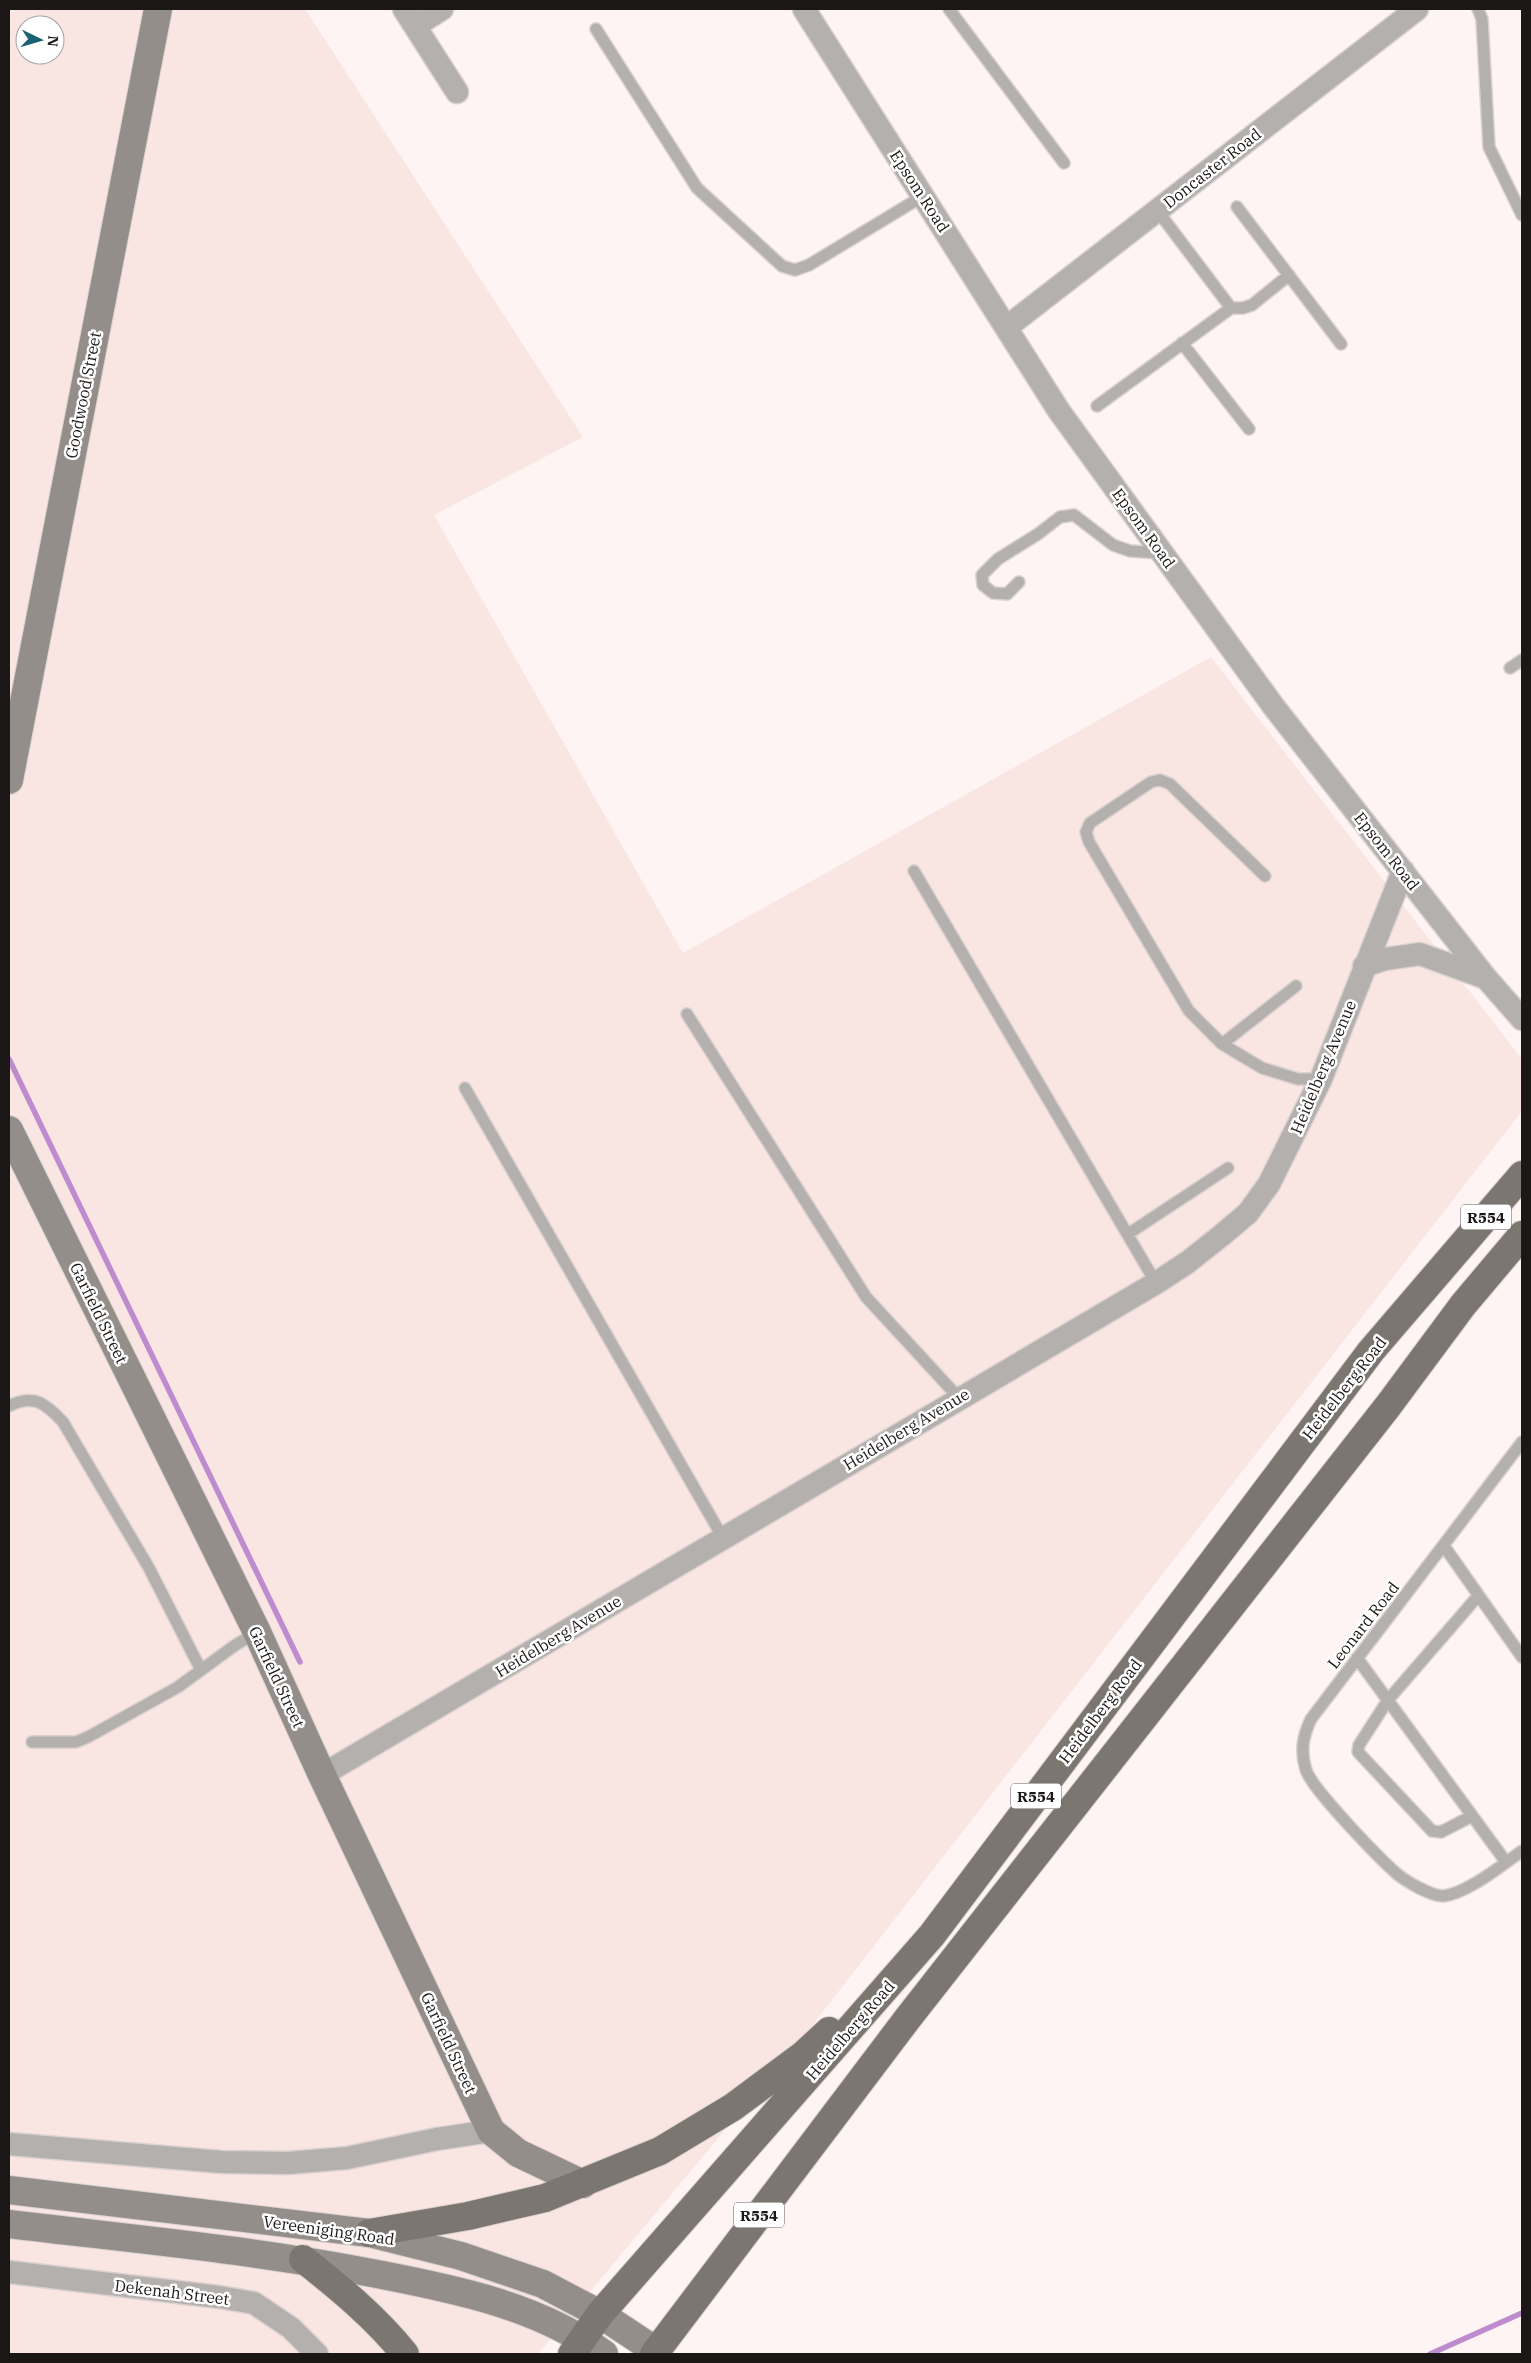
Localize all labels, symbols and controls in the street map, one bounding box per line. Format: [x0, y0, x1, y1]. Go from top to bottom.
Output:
north arrow [15, 15, 65, 65]
text: N [44, 35, 62, 47]
street label: Doncaster Road [1159, 124, 1265, 212]
street label: Epsom Road [886, 146, 954, 236]
street label: Goodwood Street [61, 330, 105, 460]
street label: Epsom Road [1108, 484, 1180, 572]
street label: Epsom Road [1350, 808, 1424, 894]
street label: Heidelberg Avenue [1286, 997, 1360, 1137]
road number: R554 [1461, 1204, 1511, 1230]
street label: Garfield Street [66, 1259, 132, 1367]
street label: Heidelberg Road [1298, 1332, 1391, 1444]
street label: Heidelberg Avenue [839, 1384, 973, 1474]
street label: Leonard Road [1323, 1577, 1403, 1672]
street label: Heidelberg Avenue [491, 1591, 625, 1681]
street label: Garfield Street [245, 1623, 309, 1731]
street label: Heidelberg Road [1054, 1655, 1146, 1767]
road number: R554 [1011, 1784, 1061, 1808]
street label: Heidelberg Road [801, 1976, 899, 2084]
street label: Garfield Street [417, 1989, 481, 2097]
road number: R554 [734, 2202, 784, 2228]
street label: Vereeniging Road [262, 2211, 396, 2249]
street label: Dekenah Street [114, 2275, 231, 2309]

